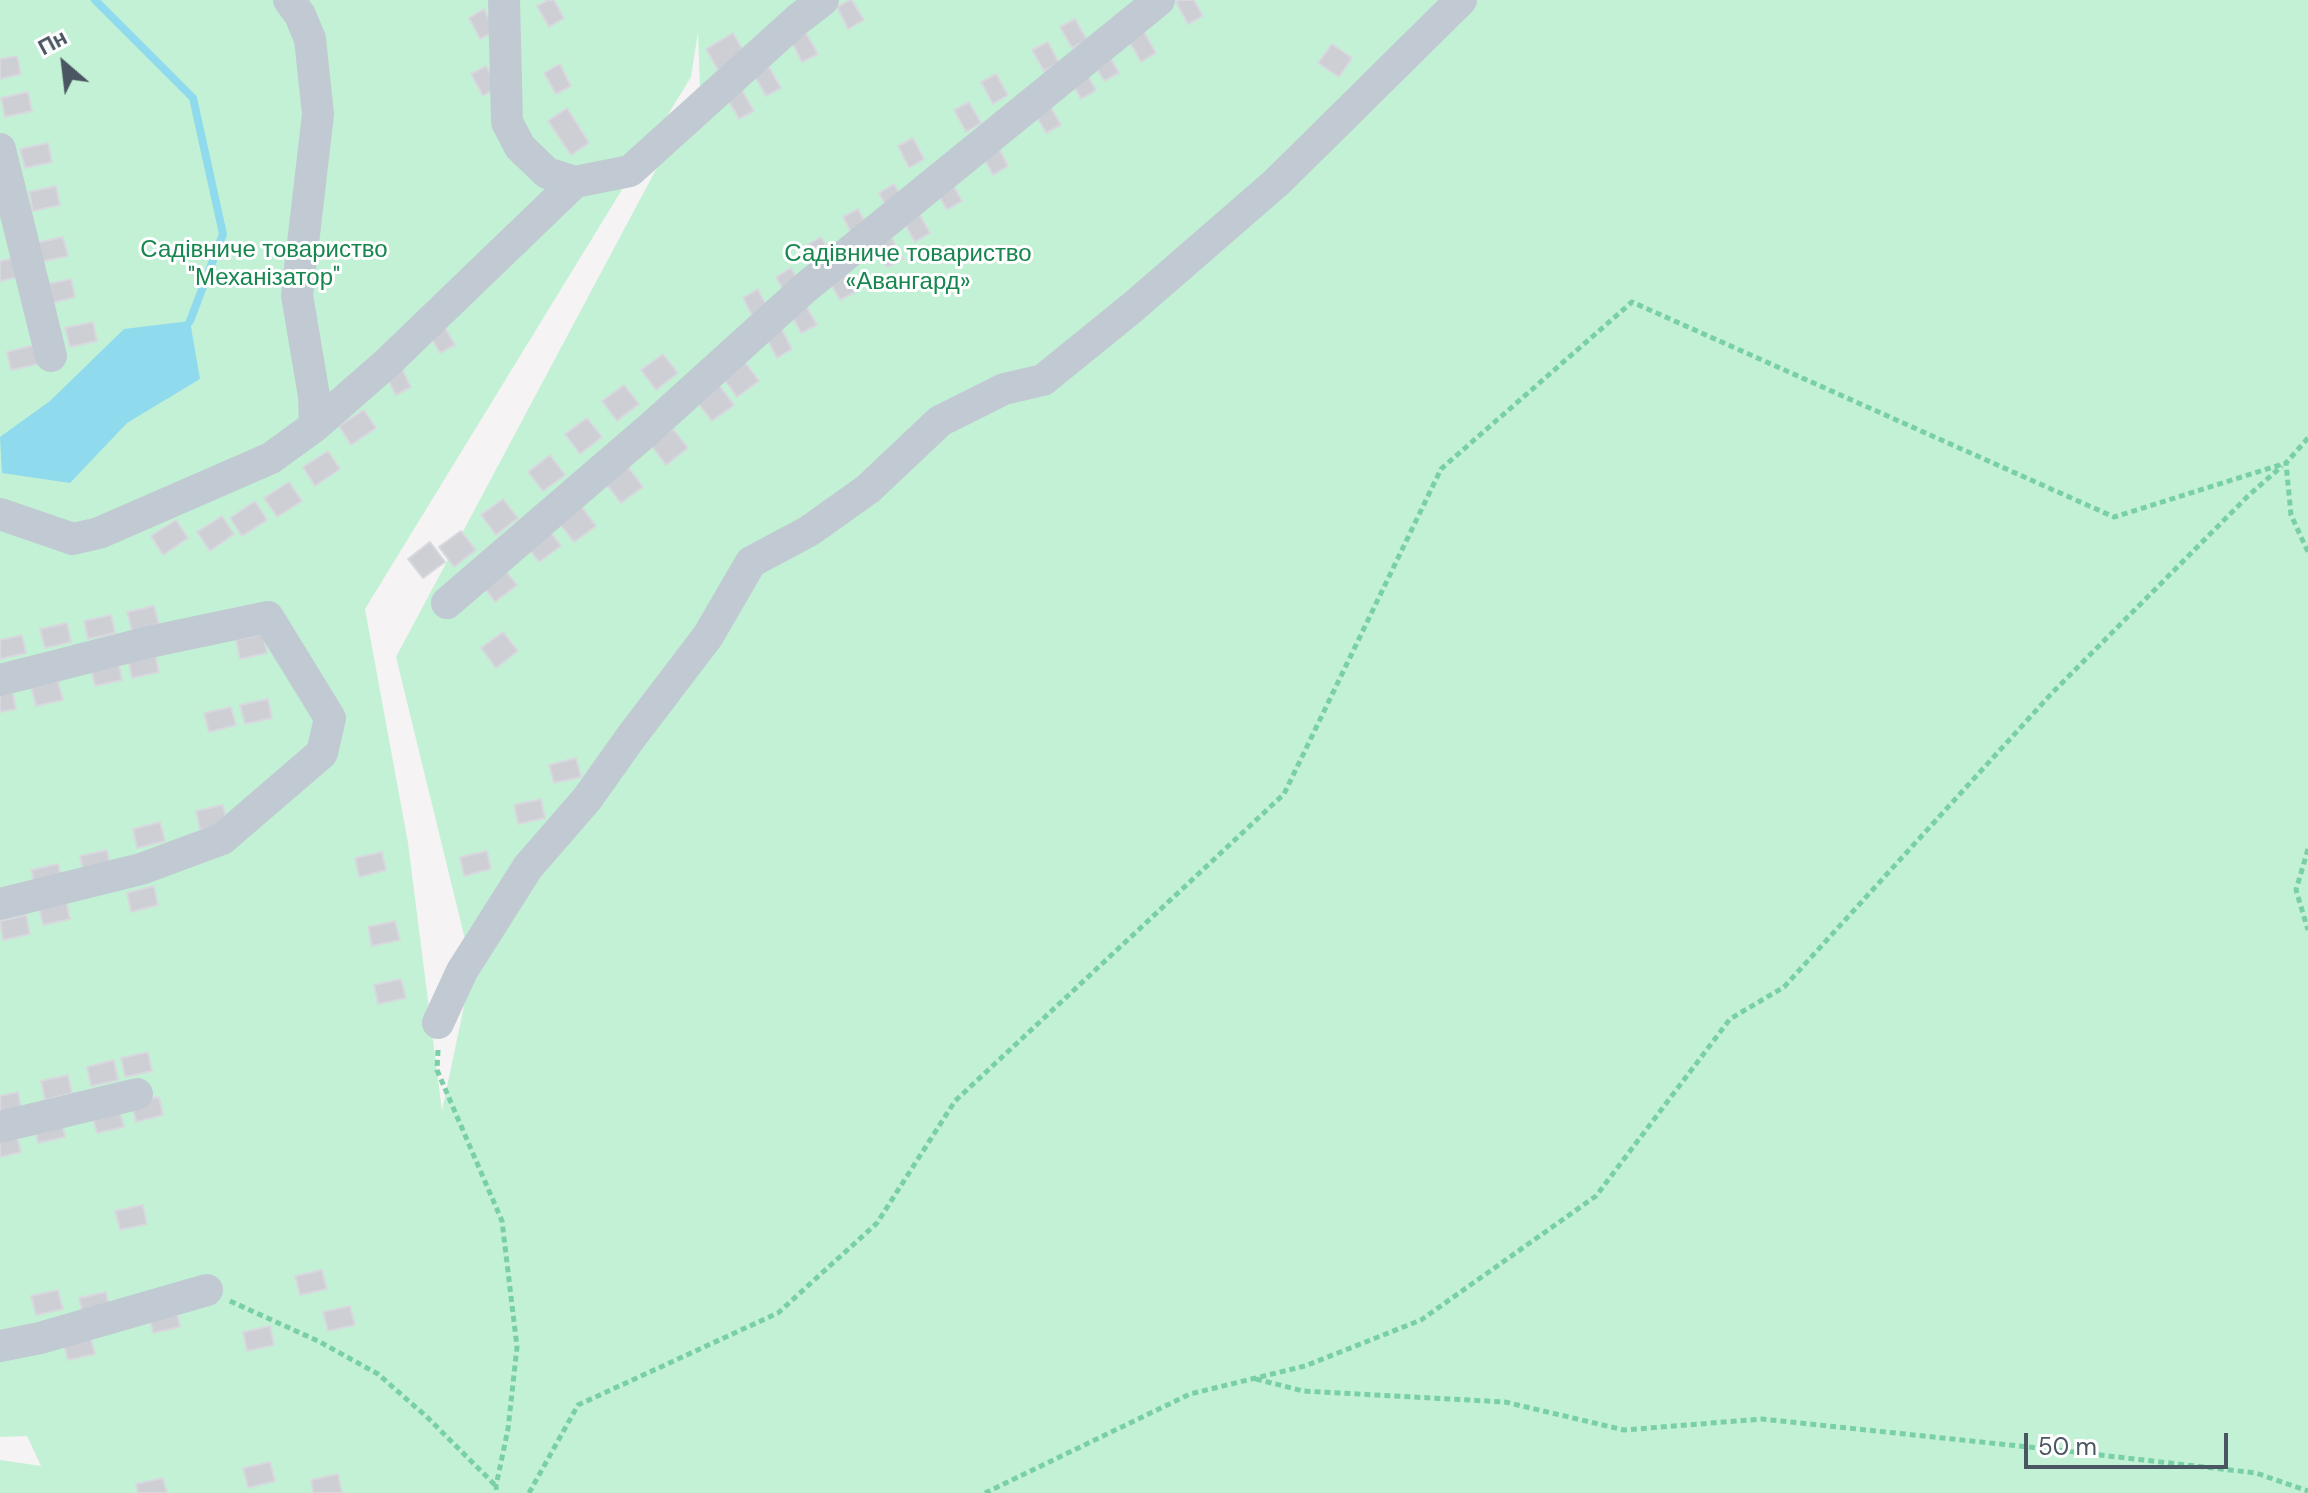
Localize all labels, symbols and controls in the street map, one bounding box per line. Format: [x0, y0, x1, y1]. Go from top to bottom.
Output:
text: Пн [33, 23, 72, 62]
north arrow [24, 24, 104, 104]
park label: Садівниче товариство "Механізатор" [140, 237, 388, 293]
park label: Садівниче товариство «Авангард» [784, 241, 1032, 297]
scale bar [2028, 1417, 2232, 1467]
text: 50 m [2038, 1431, 2097, 1462]

